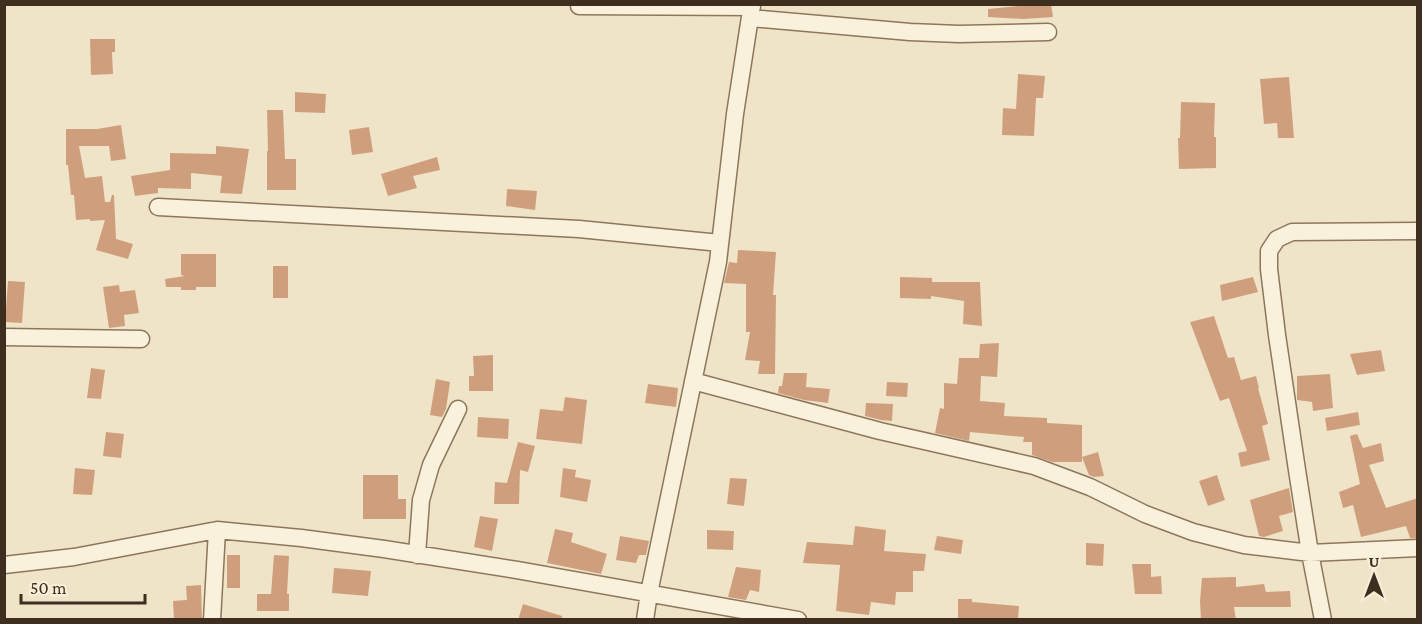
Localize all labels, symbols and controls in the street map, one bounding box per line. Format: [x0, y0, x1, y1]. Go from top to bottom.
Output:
north arrow [1344, 546, 1404, 606]
text: U [1369, 553, 1380, 570]
scale bar [21, 567, 146, 605]
text: 50 m [30, 578, 67, 598]

